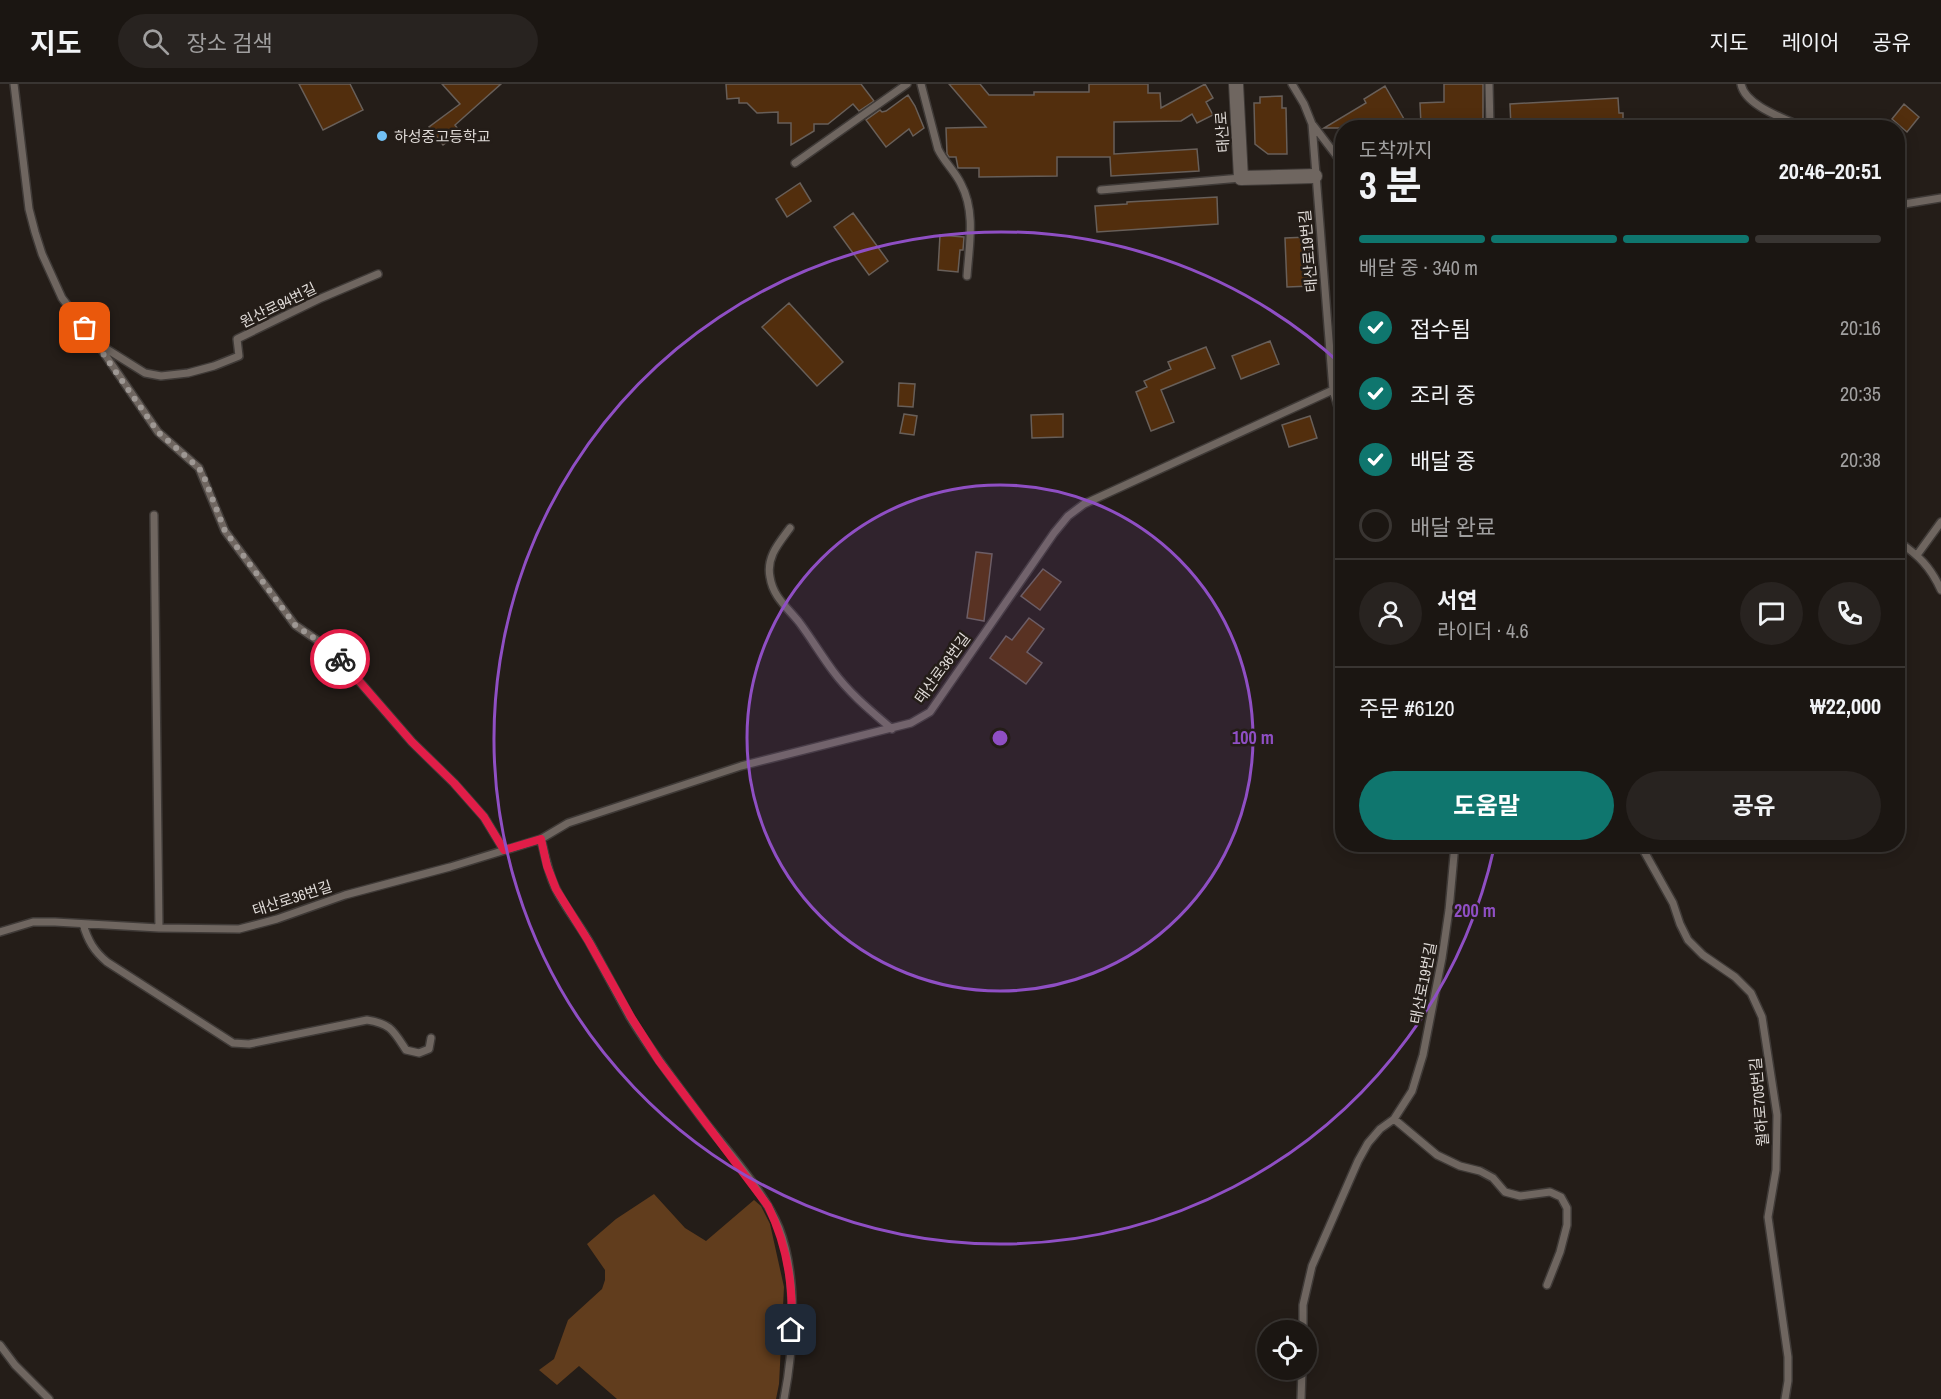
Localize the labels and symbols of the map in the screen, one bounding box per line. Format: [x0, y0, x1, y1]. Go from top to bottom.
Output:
street label: 태산로 [1210, 111, 1234, 153]
place label: 하성중고등학교 [394, 126, 491, 147]
marker: 하성중고등학교 [375, 129, 389, 143]
street label: 태산로19번길 [1294, 209, 1322, 293]
street label: 원산로94번길 [236, 277, 320, 333]
pin [59, 302, 110, 353]
street label: 태산로36번길 [909, 628, 975, 708]
courier [310, 629, 370, 689]
text: 100 m [1232, 725, 1274, 750]
centre of rings [990, 728, 1010, 748]
street label: 태산로36번길 [249, 875, 335, 921]
text: 200 m [1454, 898, 1496, 923]
street label: 태산로19번길 [1405, 940, 1441, 1026]
street label: 월하로705번길 [1745, 1056, 1773, 1148]
pin [765, 1304, 816, 1355]

